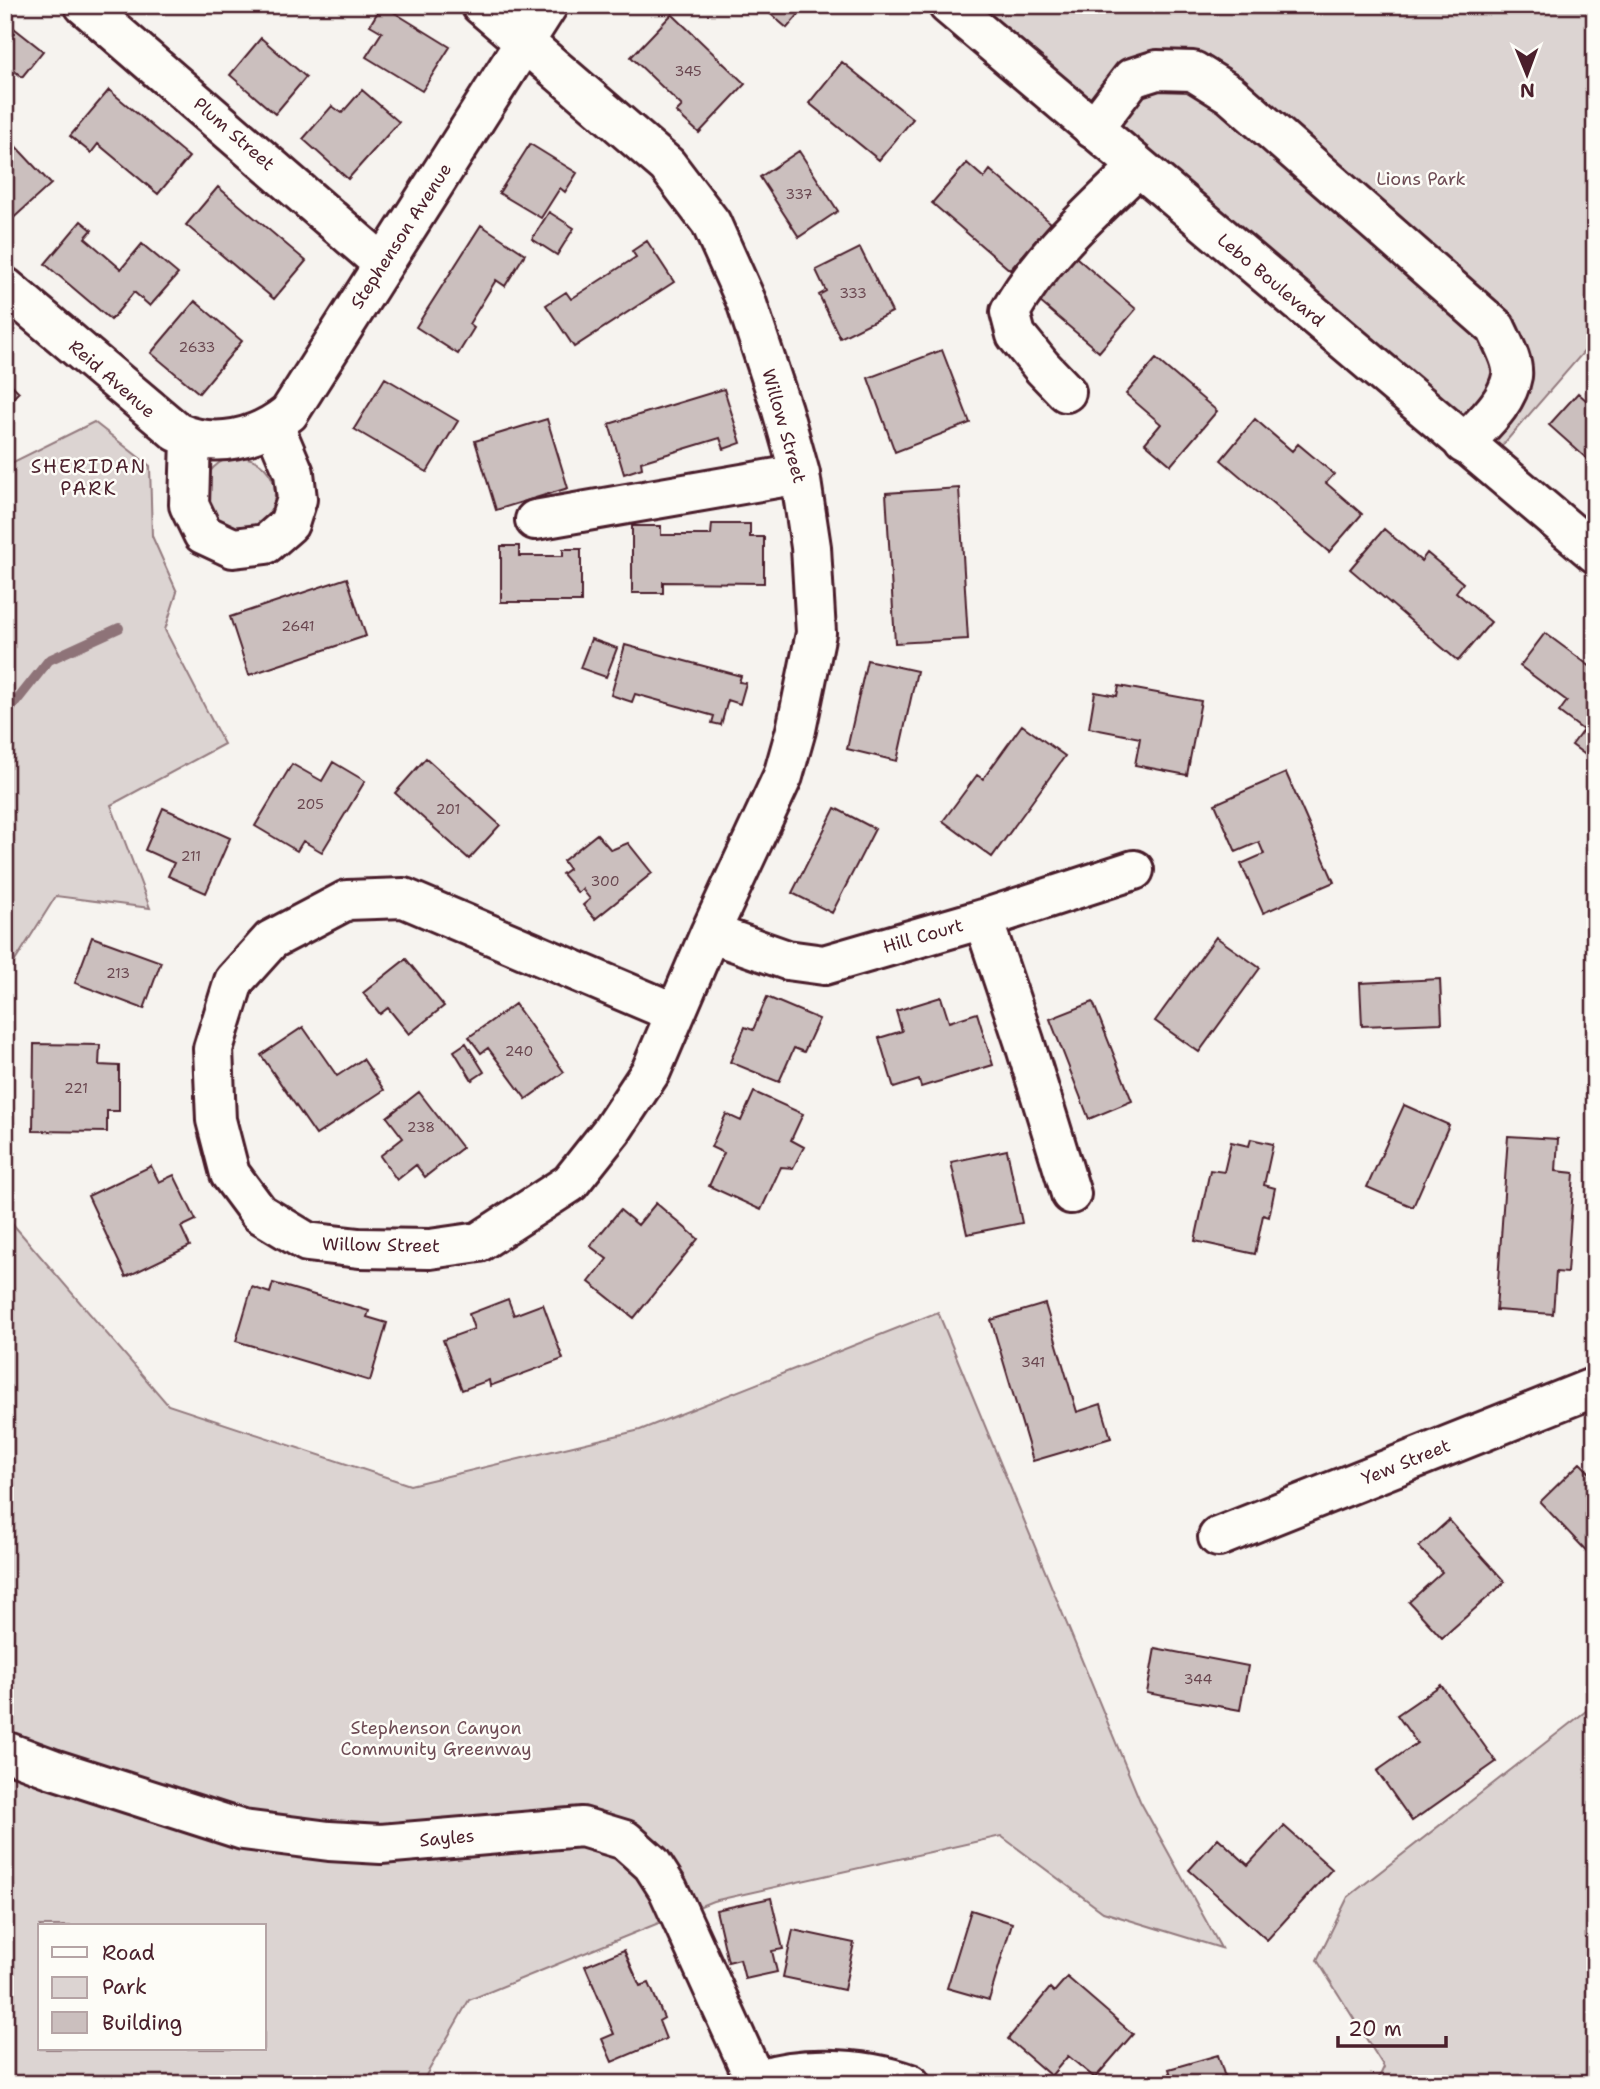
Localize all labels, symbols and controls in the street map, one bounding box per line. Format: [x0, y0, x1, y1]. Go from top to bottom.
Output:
north arrow [1492, 38, 1562, 108]
house number: 345 [674, 62, 702, 80]
text: N [1520, 78, 1535, 103]
street label: Plum Street [188, 92, 280, 176]
street label: Stephenson Avenue [345, 158, 457, 314]
park label: Lions Park [1376, 167, 1466, 191]
house number: 337 [785, 185, 813, 203]
street label: Lebo Boulevard [1212, 228, 1330, 332]
house number: 333 [839, 284, 867, 302]
street label: Reid Avenue [63, 335, 161, 423]
house number: 2633 [179, 338, 215, 356]
street label: Willow Street [756, 366, 812, 486]
district label: SHERIDAN PARK [31, 454, 147, 501]
house number: 2641 [281, 617, 315, 635]
house number: 205 [296, 795, 324, 813]
house number: 201 [436, 800, 460, 818]
house number: 211 [181, 847, 201, 865]
house number: 300 [590, 872, 620, 890]
street label: Hill Court [880, 913, 966, 959]
house number: 213 [106, 964, 130, 982]
house number: 240 [505, 1042, 533, 1060]
house number: 221 [64, 1079, 88, 1097]
house number: 238 [407, 1118, 435, 1136]
street label: Willow Street [322, 1232, 440, 1258]
house number: 341 [1021, 1353, 1045, 1371]
street label: Yew Street [1358, 1433, 1454, 1491]
house number: 344 [1184, 1670, 1212, 1688]
park label: Stephenson Canyon Community Greenway [340, 1716, 532, 1761]
street label: Sayles [419, 1824, 475, 1852]
legend [38, 1924, 266, 2050]
text: Road [102, 1939, 155, 1967]
text: Park [102, 1973, 147, 2001]
scale bar [1338, 2005, 1446, 2049]
text: Building [102, 2009, 182, 2037]
text: 20 m [1348, 2015, 1402, 2043]

